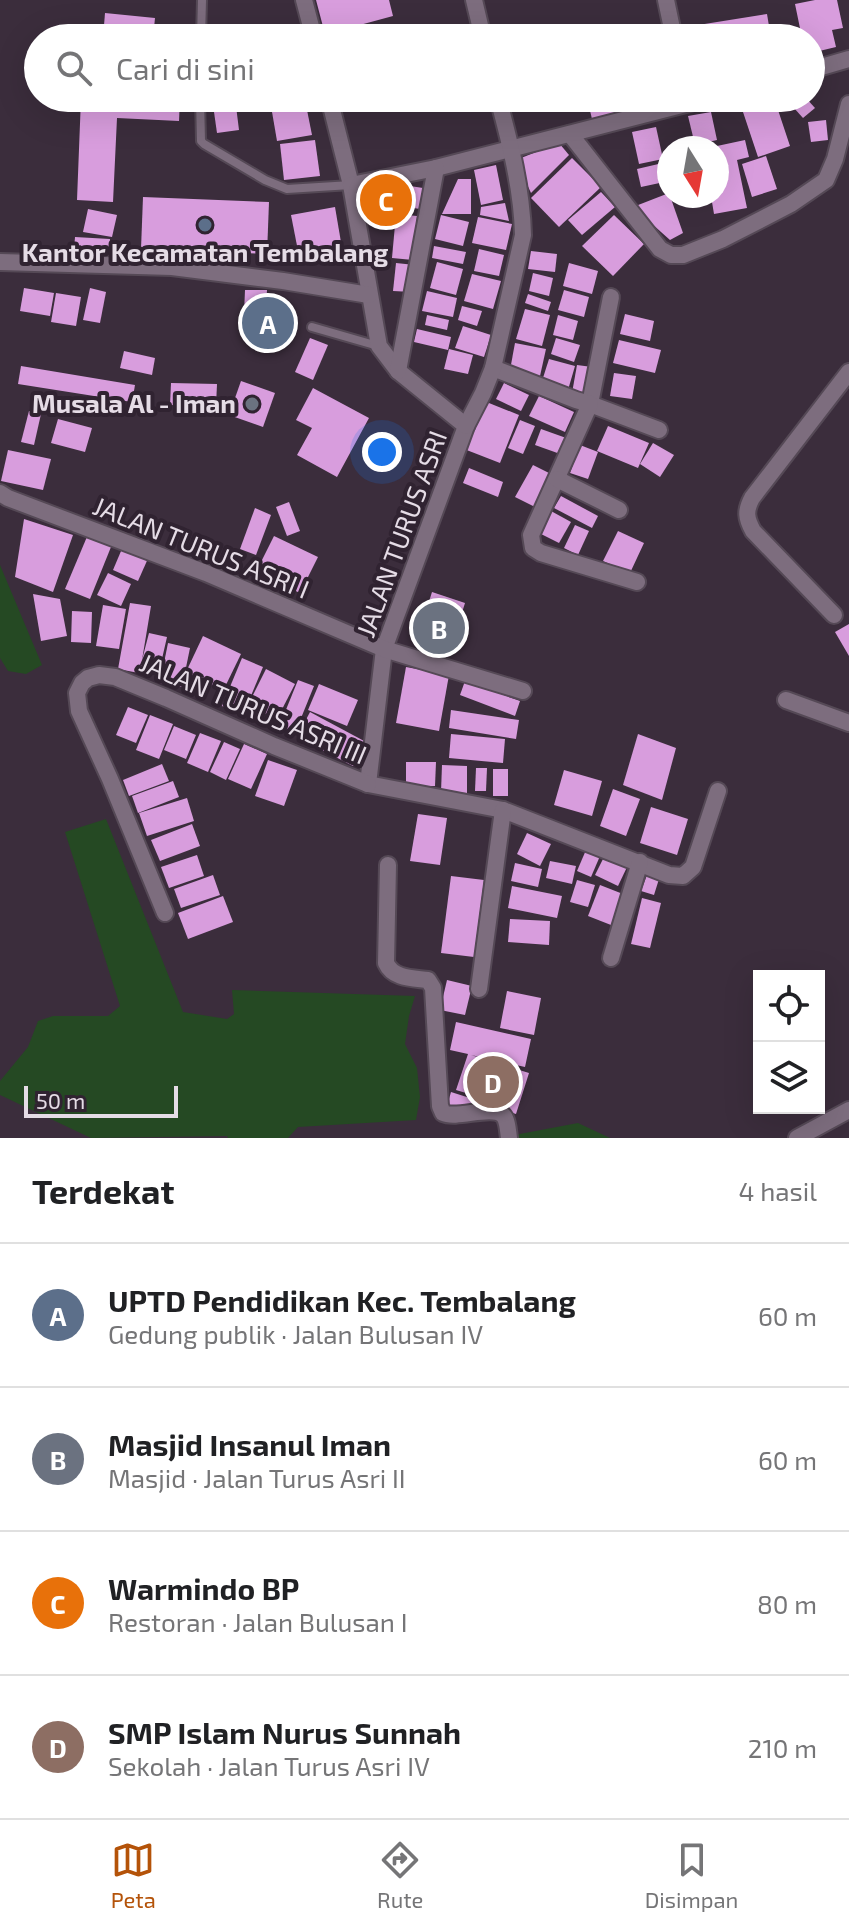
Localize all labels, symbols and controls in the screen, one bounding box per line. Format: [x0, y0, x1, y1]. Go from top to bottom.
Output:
search box [24, 24, 825, 112]
icon: search [52, 46, 96, 90]
text: Cari di sini [116, 50, 255, 86]
north arrow [657, 136, 729, 208]
pin: C [360, 170, 412, 230]
marker: Kantor Kecamatan Tembalang [196, 216, 214, 234]
place label: Kantor Kecamatan Tembalang [22, 236, 388, 267]
pin: A [242, 293, 294, 353]
place label: Musala Al - Iman [32, 387, 236, 418]
marker: Musala Al - Iman [243, 395, 261, 413]
street label: JALAN TURUS ASRI [349, 426, 452, 641]
your location [362, 432, 402, 472]
street label: JALAN TURUS ASRI I [89, 489, 314, 604]
pin: B [413, 598, 465, 658]
street label: JALAN TURUS ASRI III [135, 646, 372, 769]
map controls [753, 970, 825, 1114]
button: locate [753, 970, 825, 1042]
button: layers [753, 1042, 825, 1114]
pin: D [467, 1052, 519, 1112]
scale bar [24, 1082, 178, 1118]
text: 50 m [36, 1087, 85, 1113]
text: Terdekat [32, 1170, 174, 1211]
text: 4 hasil [738, 1175, 817, 1206]
text: UPTD Pendidikan Kec. Tembalang [108, 1282, 576, 1318]
text: A [50, 1300, 66, 1331]
text: 60 m [758, 1300, 817, 1331]
text: Gedung publik · Jalan Bulusan IV [108, 1318, 483, 1349]
text: Masjid Insanul Iman [108, 1426, 391, 1462]
text: B [50, 1444, 66, 1475]
text: 60 m [758, 1444, 817, 1475]
text: Masjid · Jalan Turus Asri II [108, 1462, 406, 1493]
text: Warmindo BP [108, 1570, 299, 1606]
text: C [50, 1588, 66, 1619]
text: 80 m [757, 1588, 817, 1619]
text: Restoran · Jalan Bulusan I [108, 1606, 408, 1637]
text: SMP Islam Nurus Sunnah [108, 1714, 461, 1750]
text: D [49, 1732, 67, 1763]
text: 210 m [748, 1732, 817, 1763]
text: Sekolah · Jalan Turus Asri IV [108, 1750, 430, 1781]
tab: Peta [111, 1838, 156, 1912]
tab: Rute [377, 1838, 423, 1912]
tab: Disimpan [645, 1838, 738, 1912]

